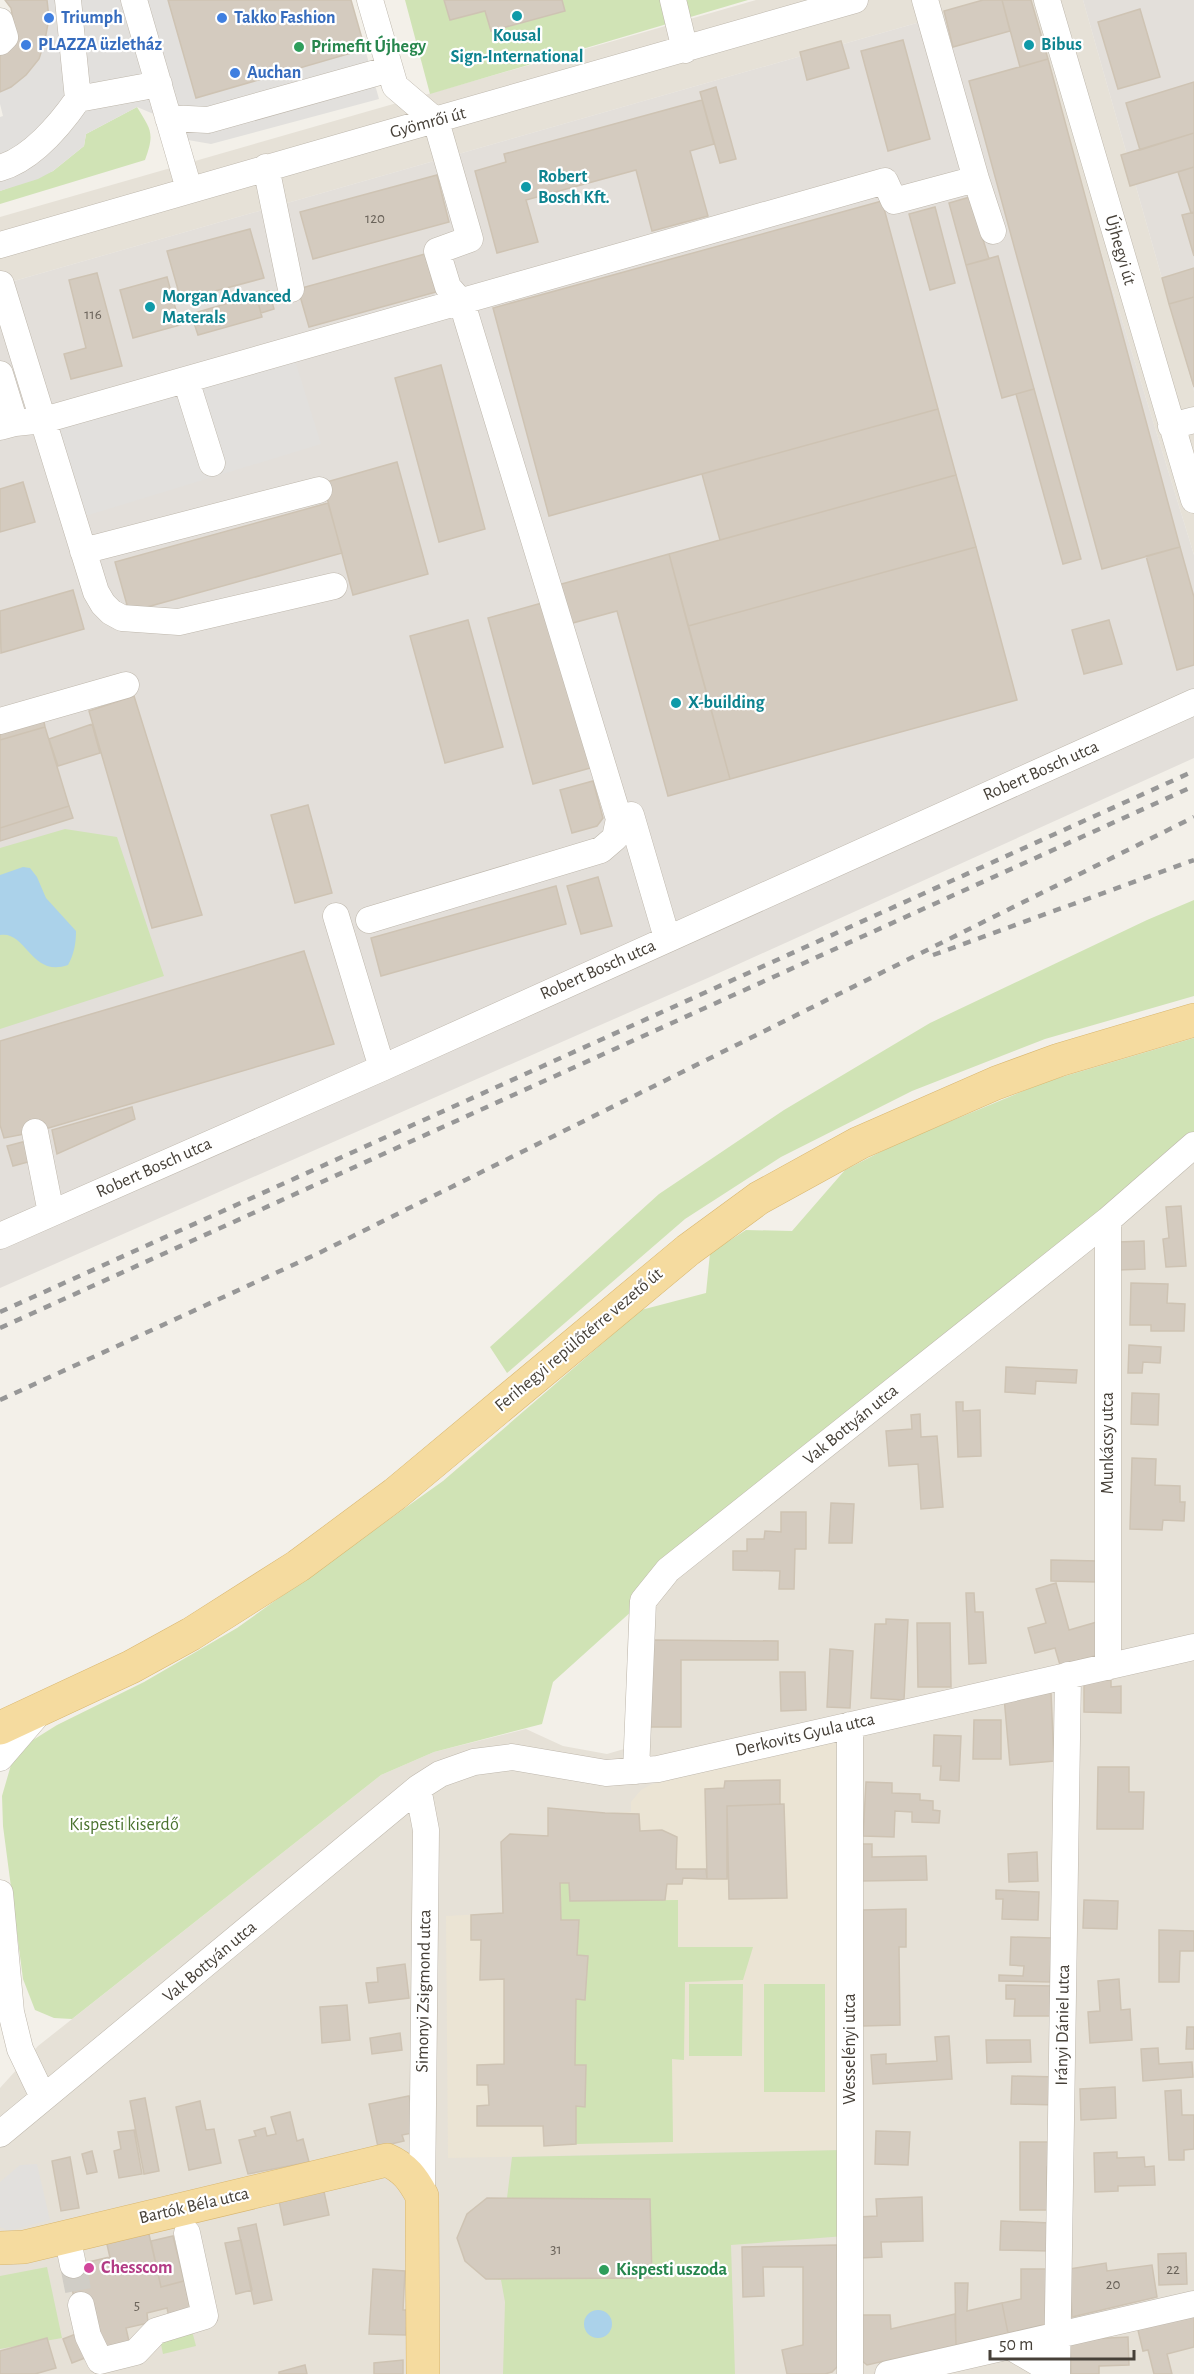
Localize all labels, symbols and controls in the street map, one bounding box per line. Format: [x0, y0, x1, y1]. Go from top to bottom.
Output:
place label: Triumph [61, 9, 123, 27]
place label: Takko Fashion [234, 9, 336, 27]
marker: Kousal Sign-International [510, 9, 524, 23]
marker: Triumph [42, 11, 56, 25]
marker: Takko Fashion [215, 11, 229, 25]
place label: Kousal Sign-International [450, 27, 584, 66]
place label: Primefit Újhegy [311, 35, 427, 56]
place label: PLAZZA üzletház [38, 36, 162, 54]
place label: Bibus [1041, 36, 1082, 54]
marker: PLAZZA üzletház [19, 38, 33, 52]
marker: Bibus [1022, 38, 1036, 52]
marker: Primefit Újhegy [292, 40, 306, 54]
place label: Auchan [247, 64, 301, 82]
marker: Auchan [228, 66, 242, 80]
street label: Gyömrői út [388, 104, 468, 142]
place label: Robert Bosch Kft. [538, 168, 610, 207]
marker: Robert Bosch Kft. [519, 180, 533, 194]
house number: 120 [365, 211, 385, 226]
street label: Újhegyi út [1101, 212, 1142, 287]
place label: Morgan Advanced Materals [162, 288, 292, 327]
marker: Morgan Advanced Materals [143, 300, 157, 314]
house number: 116 [84, 307, 102, 322]
place label: X-building [688, 694, 766, 712]
marker: X-building [669, 696, 683, 710]
street label: Robert Bosch utca [981, 738, 1101, 804]
street label: Robert Bosch utca [538, 937, 658, 1003]
street label: Robert Bosch utca [94, 1135, 214, 1201]
street label: Ferihegyi repülőtérre vezető út [492, 1265, 666, 1415]
street label: Vak Bottyán utca [800, 1382, 902, 1468]
street label: Munkácsy utca [1099, 1392, 1117, 1494]
street label: Derkovits Gyula utca [734, 1710, 876, 1760]
park label: Kispesti kiserdő [69, 1816, 179, 1834]
street label: Simonyi Zsigmond utca [414, 1909, 434, 2073]
street label: Vak Bottyán utca [160, 1918, 260, 2006]
street label: Irányi Dániel utca [1053, 1964, 1073, 2086]
street label: Wesselényi utca [841, 1993, 859, 2105]
street label: Bartók Béla utca [137, 2185, 251, 2227]
house number: 31 [550, 2242, 562, 2257]
place label: Chesscom [101, 2259, 173, 2277]
marker: Chesscom [82, 2261, 96, 2275]
place label: Kispesti uszoda [616, 2261, 728, 2279]
house number: 22 [1166, 2262, 1180, 2277]
marker: Kispesti uszoda [597, 2263, 611, 2277]
house number: 20 [1106, 2277, 1120, 2292]
house number: 5 [134, 2298, 140, 2313]
scale bar [990, 2323, 1134, 2361]
text: 50 m [999, 2336, 1033, 2354]

